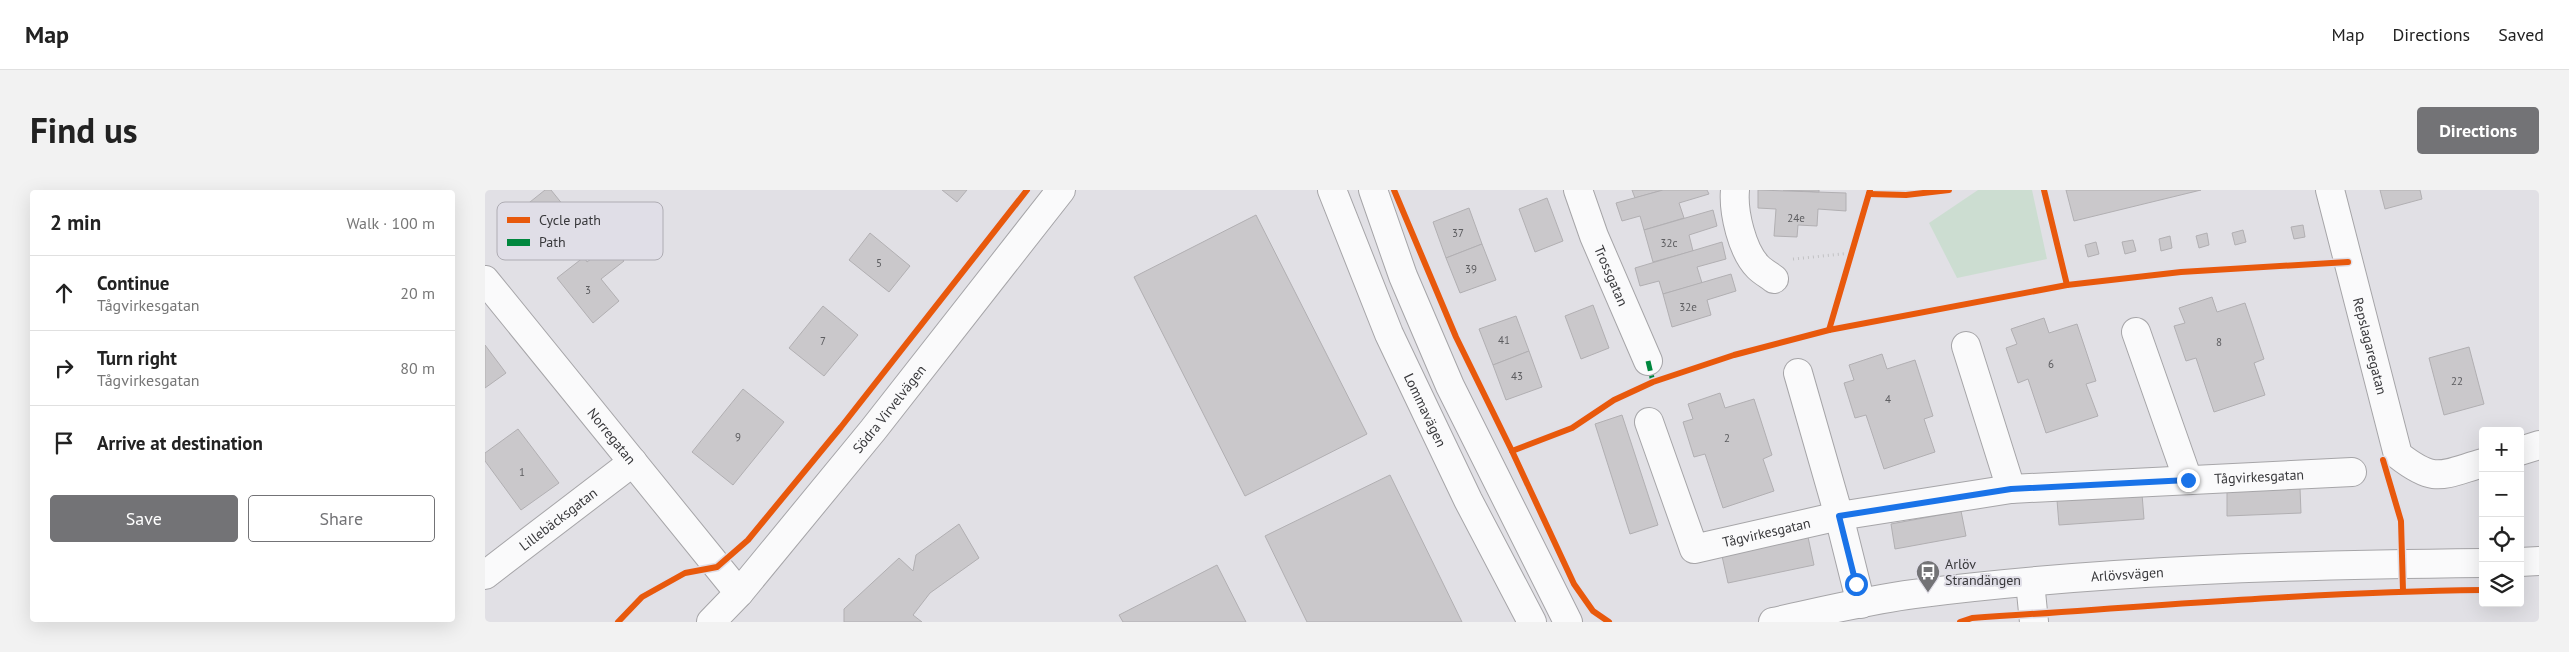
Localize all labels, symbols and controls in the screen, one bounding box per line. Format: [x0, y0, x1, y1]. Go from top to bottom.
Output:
text: Map [25, 19, 69, 50]
text: Map [2332, 23, 2364, 46]
text: Directions [2392, 23, 2470, 46]
text: Saved [2498, 23, 2544, 46]
text: Find us [30, 107, 138, 153]
button: Directions [2417, 107, 2539, 154]
legend [497, 202, 663, 260]
text: 2 min [50, 209, 101, 236]
text: Cycle path [539, 211, 601, 229]
house number: 24e [1787, 211, 1805, 225]
text: Walk · 100 m [346, 213, 435, 233]
house number: 37 [1452, 226, 1464, 240]
text: Path [539, 233, 566, 251]
house number: 32c [1661, 236, 1678, 250]
street label: Trossgatan [1590, 243, 1632, 309]
house number: 5 [876, 256, 882, 270]
house number: 39 [1465, 262, 1477, 276]
text: Continue [97, 271, 169, 295]
icon: ahead [50, 279, 78, 307]
text: 20 m [400, 283, 435, 303]
house number: 3 [585, 283, 591, 297]
text: Tågvirkesgatan [97, 295, 200, 315]
street label: Repslagaregatan [2349, 296, 2391, 396]
house number: 32e [1679, 300, 1697, 314]
house number: 41 [1498, 333, 1510, 347]
house number: 7 [820, 334, 826, 348]
house number: 8 [2216, 335, 2222, 349]
text: Turn right [97, 346, 177, 370]
icon: right [50, 354, 78, 382]
house number: 6 [2048, 357, 2054, 371]
text: 80 m [400, 358, 435, 378]
street label: Södra Virvelvägen [849, 361, 930, 457]
house number: 43 [1511, 369, 1523, 383]
text: Tågvirkesgatan [97, 370, 200, 390]
street label: Lommavägen [1400, 370, 1450, 450]
house number: 22 [2451, 374, 2463, 388]
house number: 4 [1885, 392, 1891, 406]
street label: Norregatan [583, 404, 640, 468]
map controls [2479, 427, 2524, 607]
button: + [2479, 427, 2524, 472]
icon: arrive [50, 429, 78, 457]
house number: 9 [735, 430, 741, 444]
text: Arrive at destination [97, 431, 263, 455]
house number: 2 [1724, 431, 1730, 445]
house number: 1 [519, 465, 525, 479]
street label: Tågvirkesgatan [2214, 465, 2304, 488]
route end [2177, 469, 2200, 492]
button: − [2479, 472, 2524, 517]
street label: Lillebäcksgatan [515, 484, 601, 555]
button: Save [50, 495, 238, 542]
button: Share [248, 495, 435, 542]
street label: Tågvirkesgatan [1721, 514, 1812, 551]
button: locate [2479, 517, 2524, 562]
place label: Arlöv Strandängen [1945, 555, 2021, 589]
bus stop icon: Arlöv Strandängen [1915, 559, 1941, 593]
button: layers [2479, 562, 2524, 607]
street label: Arlövsvägen [2090, 563, 2164, 586]
route start [1845, 573, 1868, 596]

